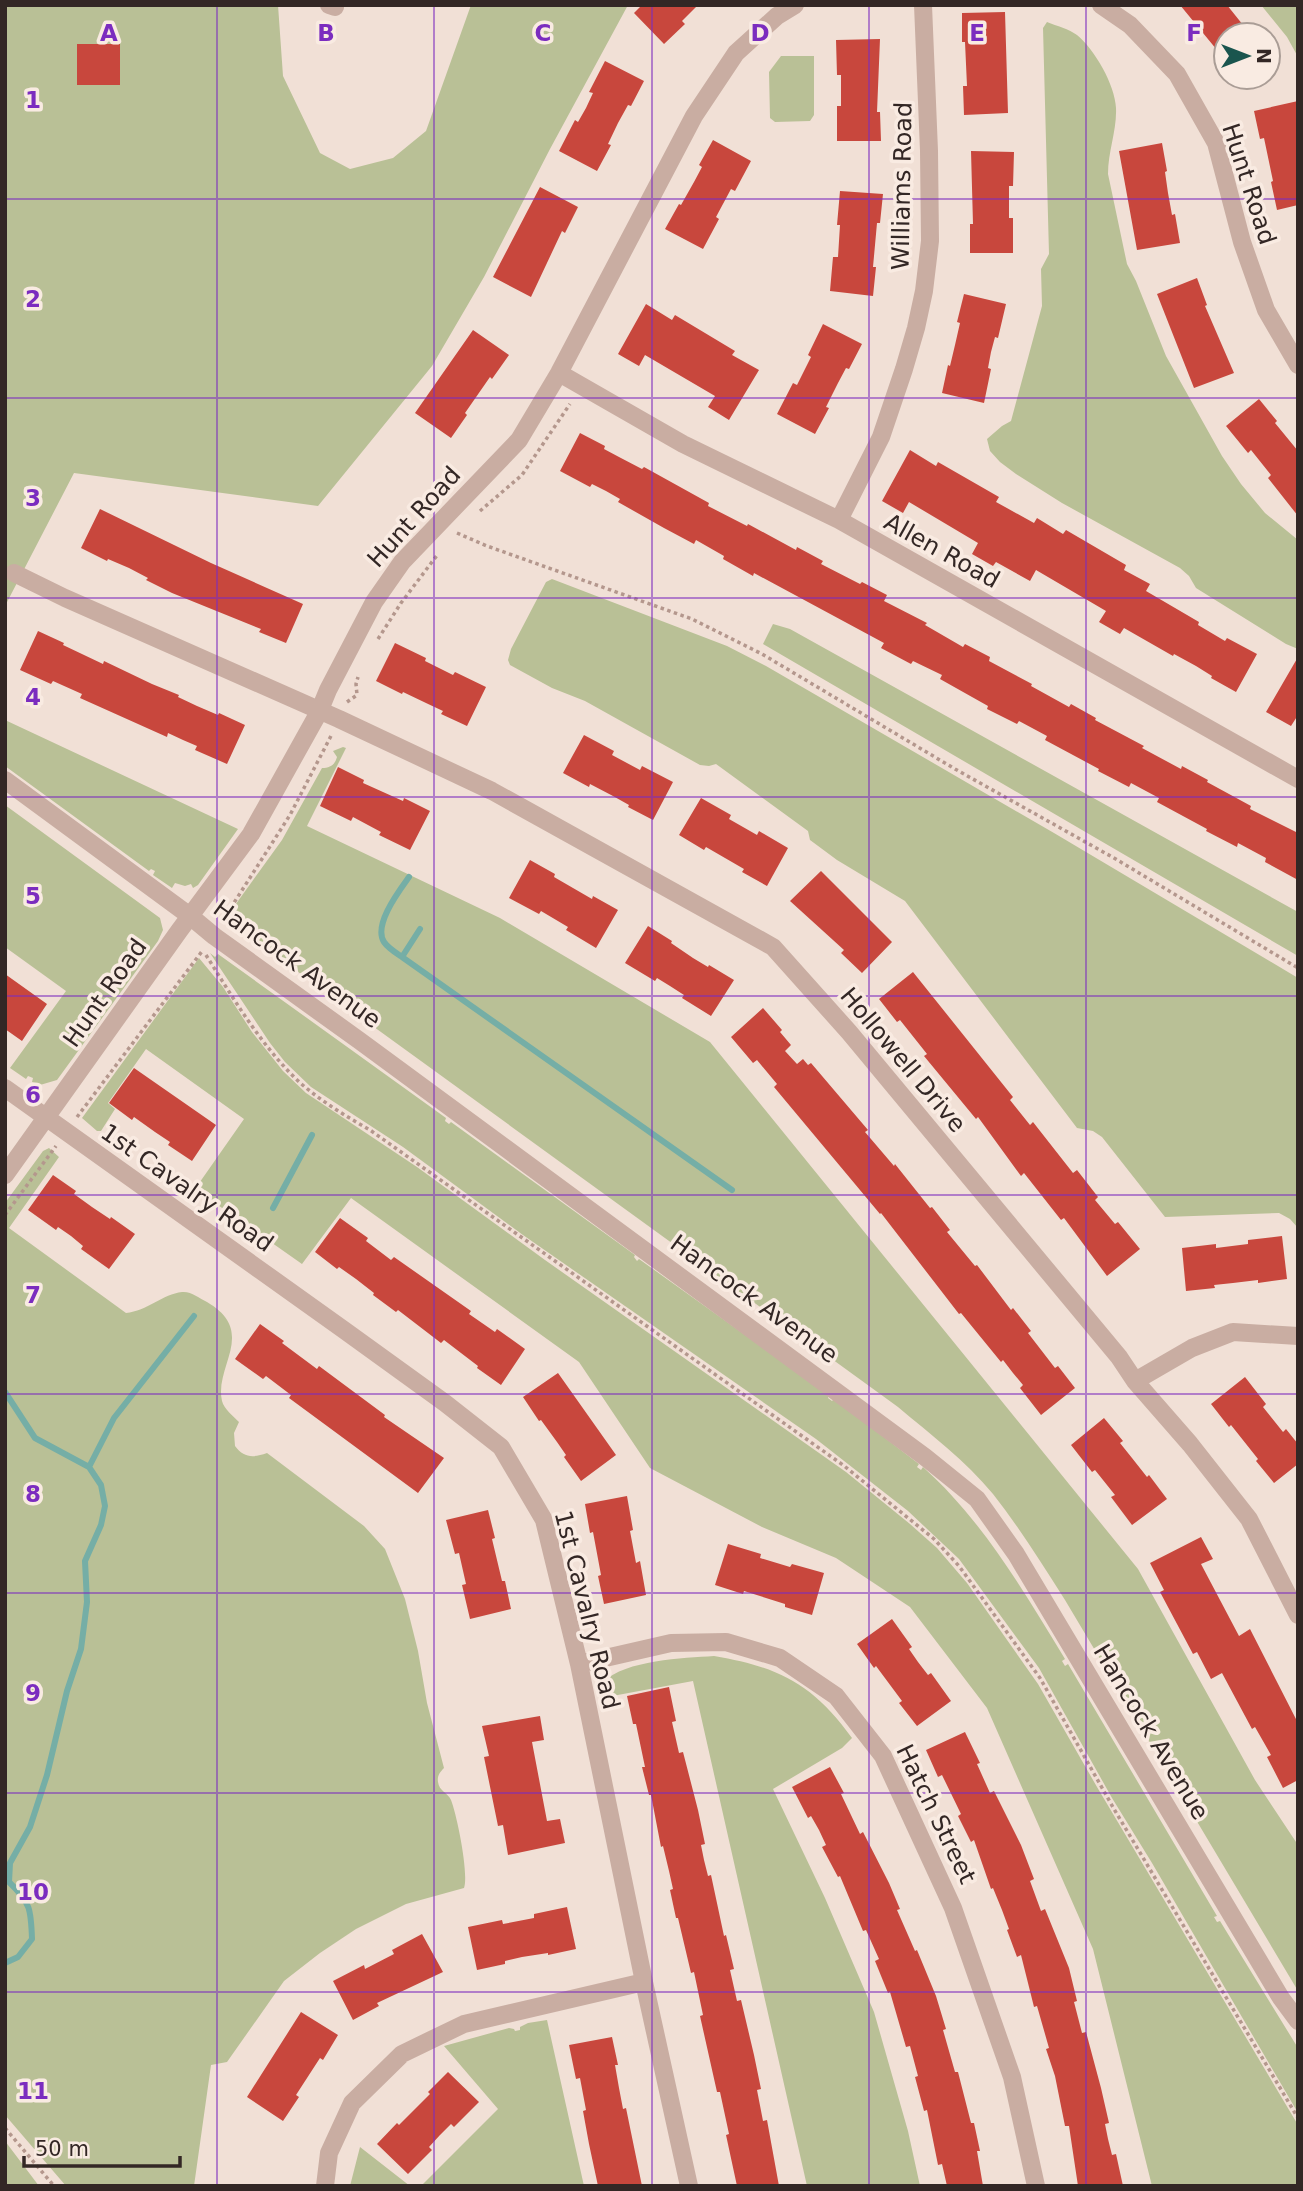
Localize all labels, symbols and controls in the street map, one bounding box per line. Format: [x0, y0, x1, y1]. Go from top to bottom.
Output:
text: A [100, 20, 118, 46]
text: B [317, 20, 335, 46]
text: C [535, 20, 551, 46]
text: D [750, 20, 770, 46]
text: E [969, 20, 985, 46]
text: F [1186, 20, 1202, 46]
north arrow [1212, 21, 1282, 91]
text: N [1253, 48, 1275, 64]
text: 1 [25, 87, 41, 113]
street label: Williams Road [887, 102, 917, 270]
street label: Hunt Road [1216, 120, 1282, 248]
text: 2 [25, 286, 41, 312]
street label: Hunt Road [362, 461, 466, 573]
text: 3 [25, 485, 41, 511]
street label: Allen Road [879, 508, 1005, 594]
text: 4 [25, 684, 41, 710]
text: 5 [25, 883, 41, 909]
street label: Hancock Avenue [208, 894, 386, 1034]
street label: Hunt Road [57, 933, 153, 1053]
street label: Hollowell Drive [834, 982, 972, 1138]
text: 6 [25, 1082, 41, 1108]
street label: 1st Cavalry Road [96, 1118, 278, 1258]
street label: Hancock Avenue [665, 1229, 843, 1369]
text: 7 [25, 1282, 41, 1308]
text: 8 [25, 1481, 41, 1507]
street label: 1st Cavalry Road [549, 1508, 625, 1712]
street label: Hancock Avenue [1088, 1639, 1214, 1825]
text: 9 [25, 1680, 41, 1706]
street label: Hatch Street [890, 1740, 982, 1888]
text: 10 [17, 1879, 49, 1905]
text: 11 [17, 2078, 49, 2104]
scale bar [24, 2124, 180, 2168]
text: 50 m [35, 2137, 89, 2161]

